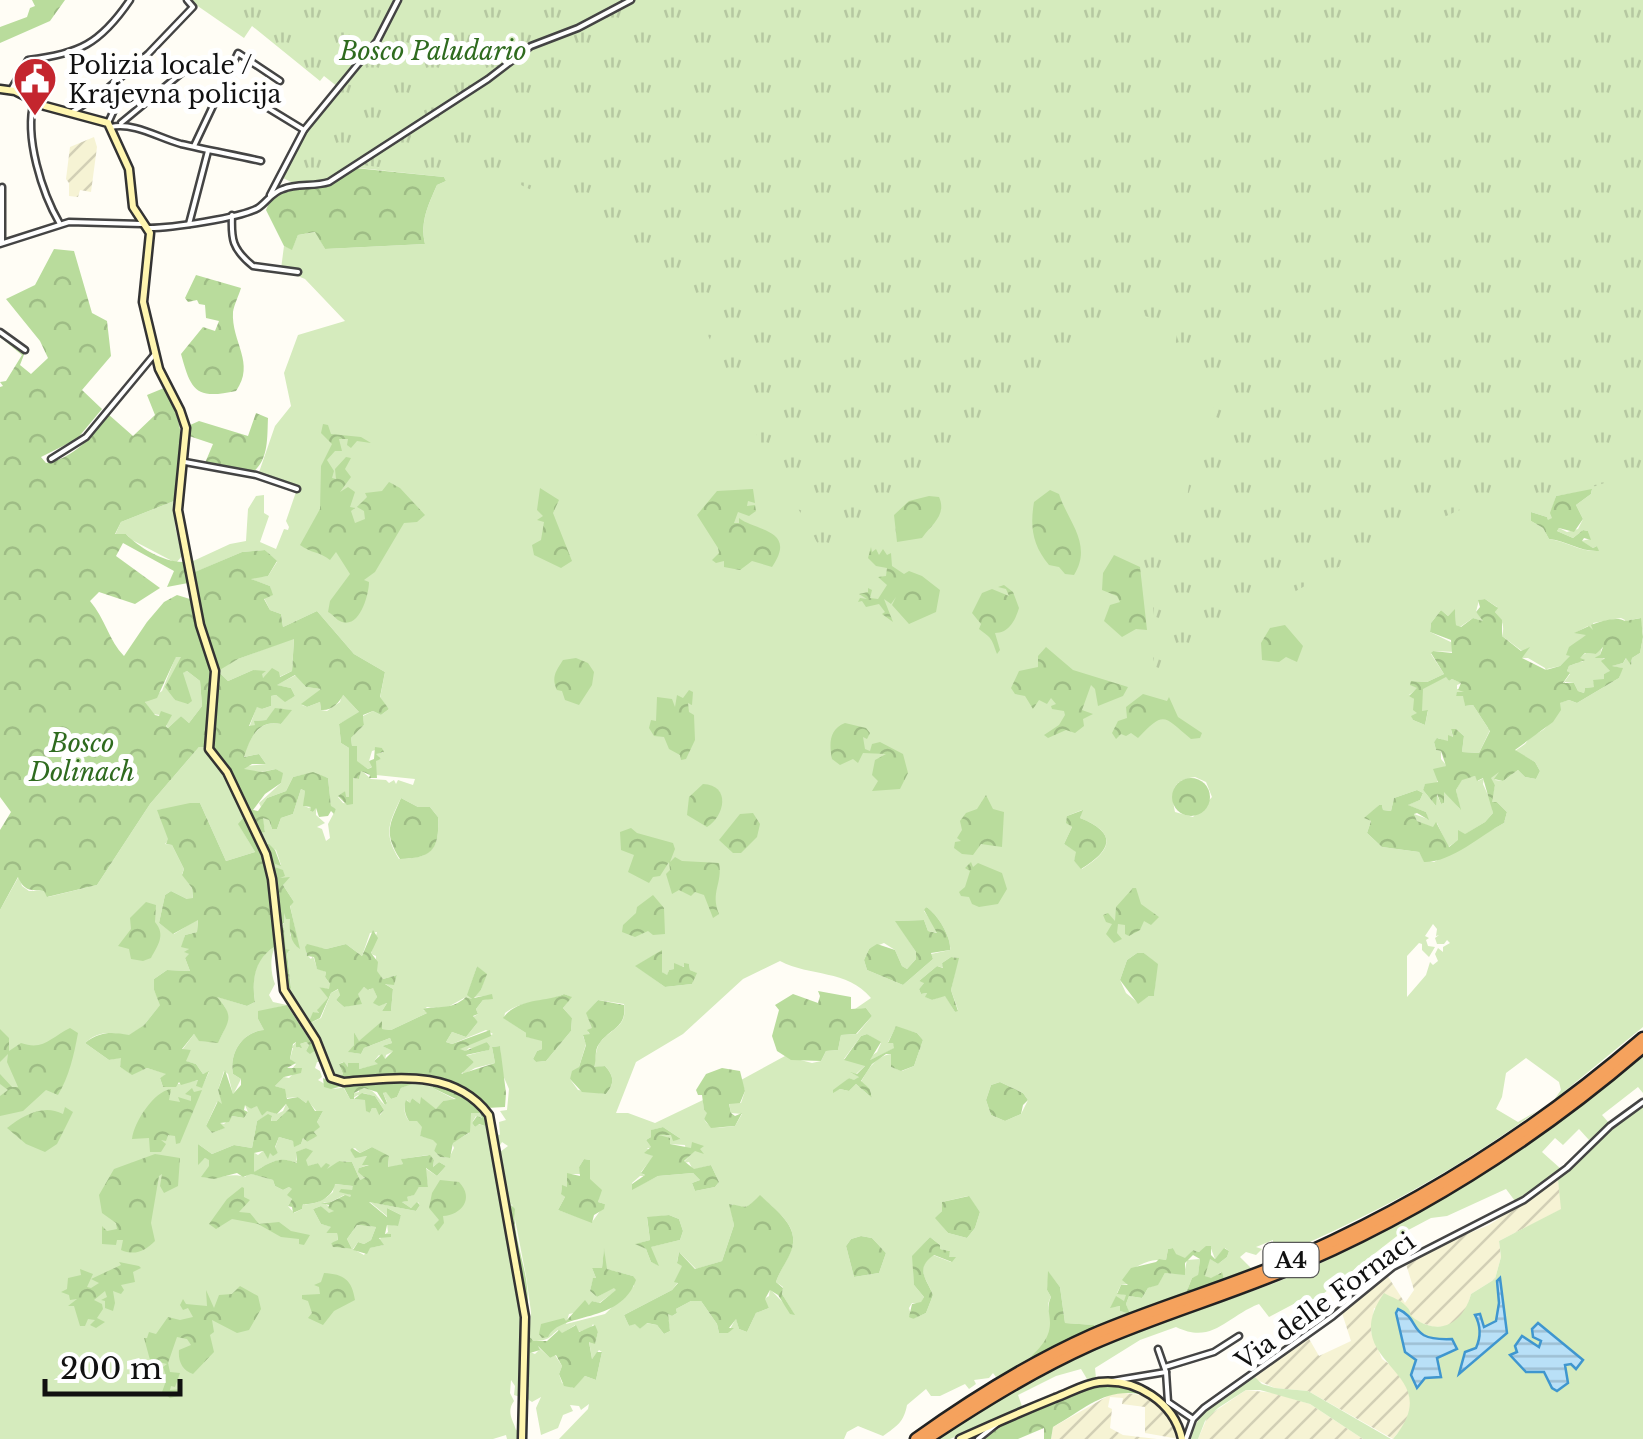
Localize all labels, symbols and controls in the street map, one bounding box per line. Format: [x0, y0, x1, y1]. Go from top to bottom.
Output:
park label: Bosco Paludario [338, 36, 527, 67]
place label: Polizia locale / Krajevna policija [68, 50, 282, 110]
public building icon: Polizia locale / Krajevna policija [12, 56, 58, 117]
park label: Bosco Dolinach [28, 728, 135, 788]
street label: Via delle Fornaci [1229, 1226, 1422, 1378]
road number: A4 [1264, 1243, 1318, 1277]
scale bar [45, 1334, 180, 1396]
text: 200 m [60, 1350, 162, 1387]

